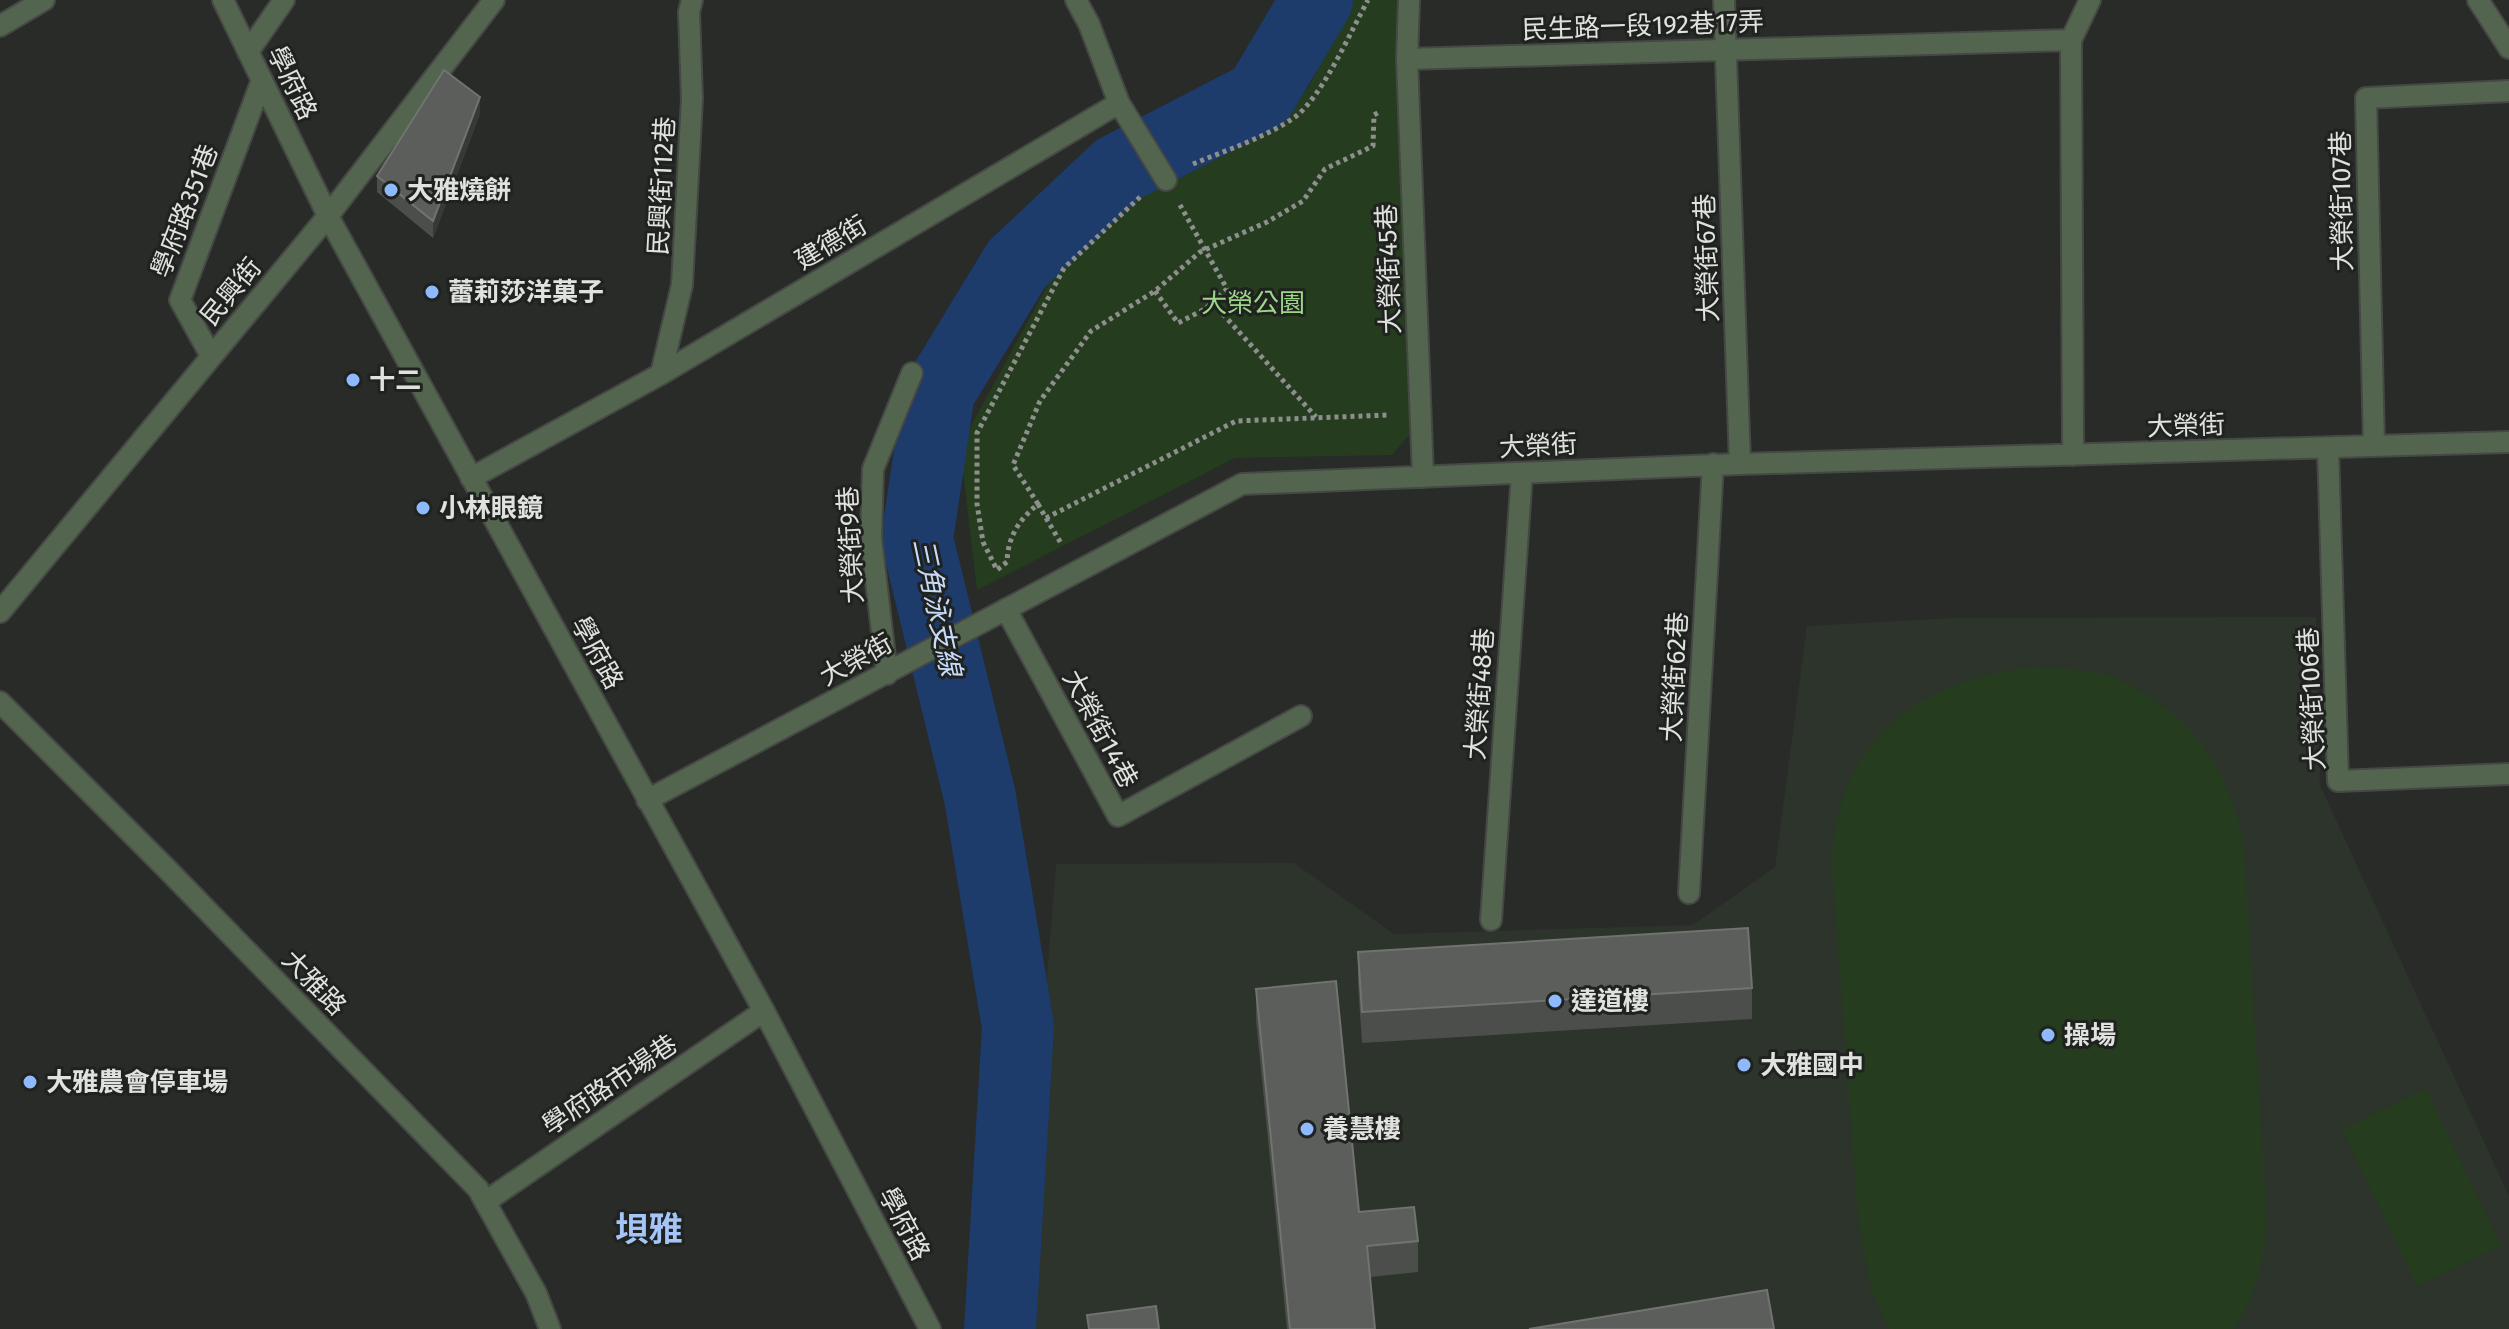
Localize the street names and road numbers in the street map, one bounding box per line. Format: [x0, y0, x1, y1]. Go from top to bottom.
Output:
street label: 民生路一段192巷17弄 [1522, 6, 1764, 46]
street label: 學府路 [261, 41, 323, 125]
street label: 民興街112巷 [643, 116, 681, 256]
street label: 大榮街107巷 [2325, 130, 2359, 272]
street label: 學府路351巷 [145, 140, 225, 282]
street label: 大榮街67巷 [1689, 193, 1725, 323]
street label: 大榮街45巷 [1371, 203, 1407, 335]
street label: 建德街 [790, 210, 872, 276]
street label: 民興街 [194, 252, 268, 332]
street label: 大榮街 [2146, 409, 2226, 443]
street label: 大榮街 [1498, 428, 1578, 464]
street label: 大榮街9巷 [832, 485, 870, 605]
street label: 學府路 [565, 611, 629, 695]
street label: 大榮街62巷 [1656, 611, 1694, 743]
street label: 大榮街106巷 [2293, 626, 2331, 772]
street label: 大榮街48巷 [1460, 627, 1500, 761]
street label: 大榮街 [814, 628, 898, 692]
street label: 大榮街14巷 [1056, 665, 1144, 793]
street label: 大雅路 [276, 944, 352, 1022]
street label: 學府路市場巷 [537, 1029, 683, 1141]
street label: 學府路 [872, 1182, 936, 1266]

